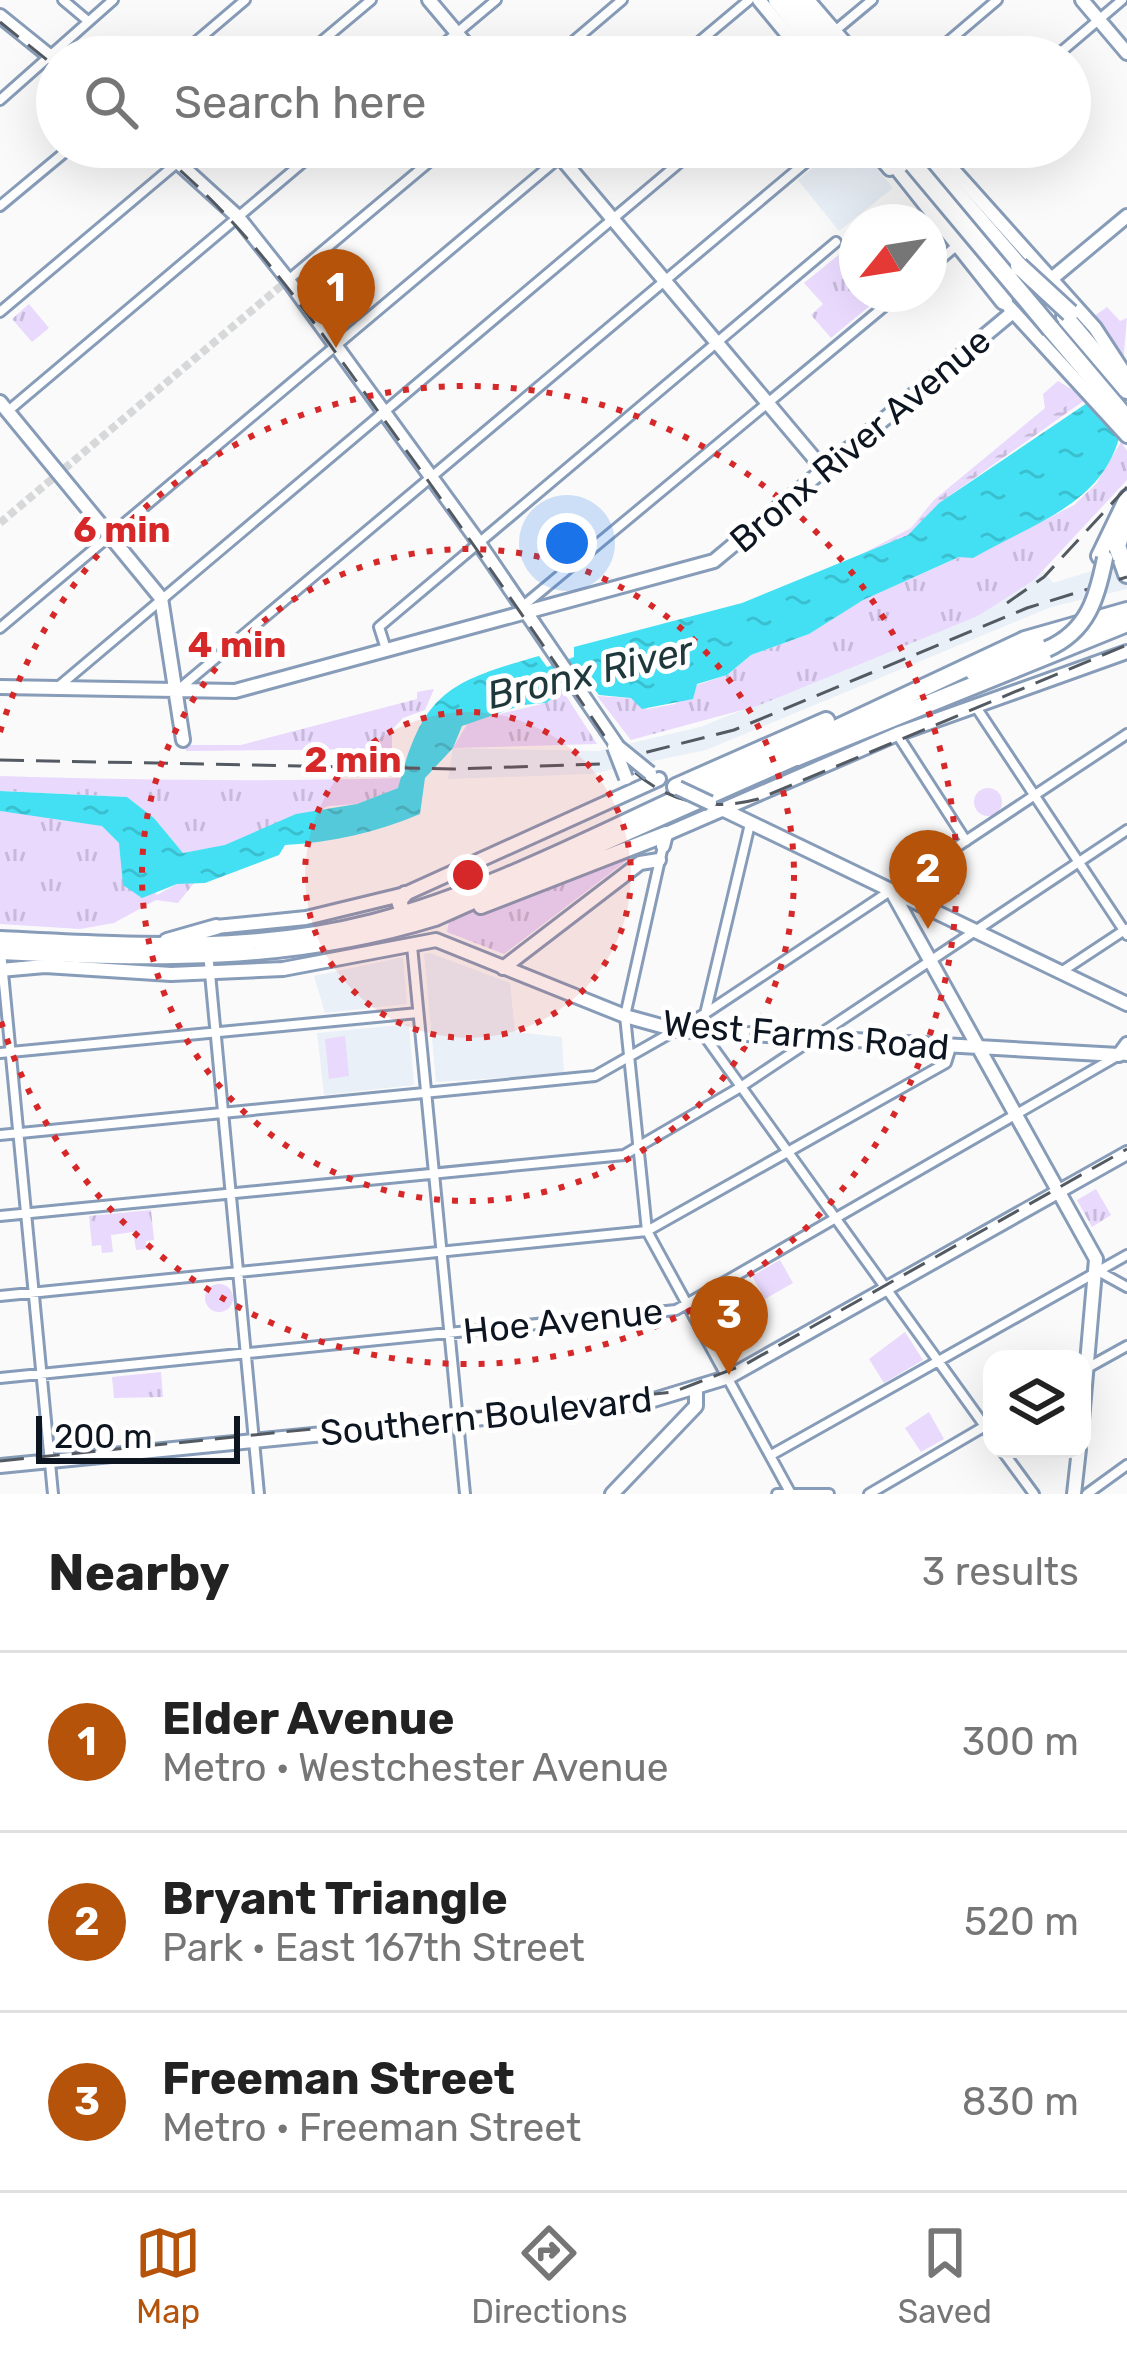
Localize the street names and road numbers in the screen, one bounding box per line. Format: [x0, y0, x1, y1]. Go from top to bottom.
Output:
street label: Bronx River Avenue [721, 319, 999, 561]
street label: West Farms Road [661, 1001, 951, 1069]
street label: Hoe Avenue [461, 1289, 665, 1353]
street label: Southern Boulevard [318, 1377, 654, 1455]

